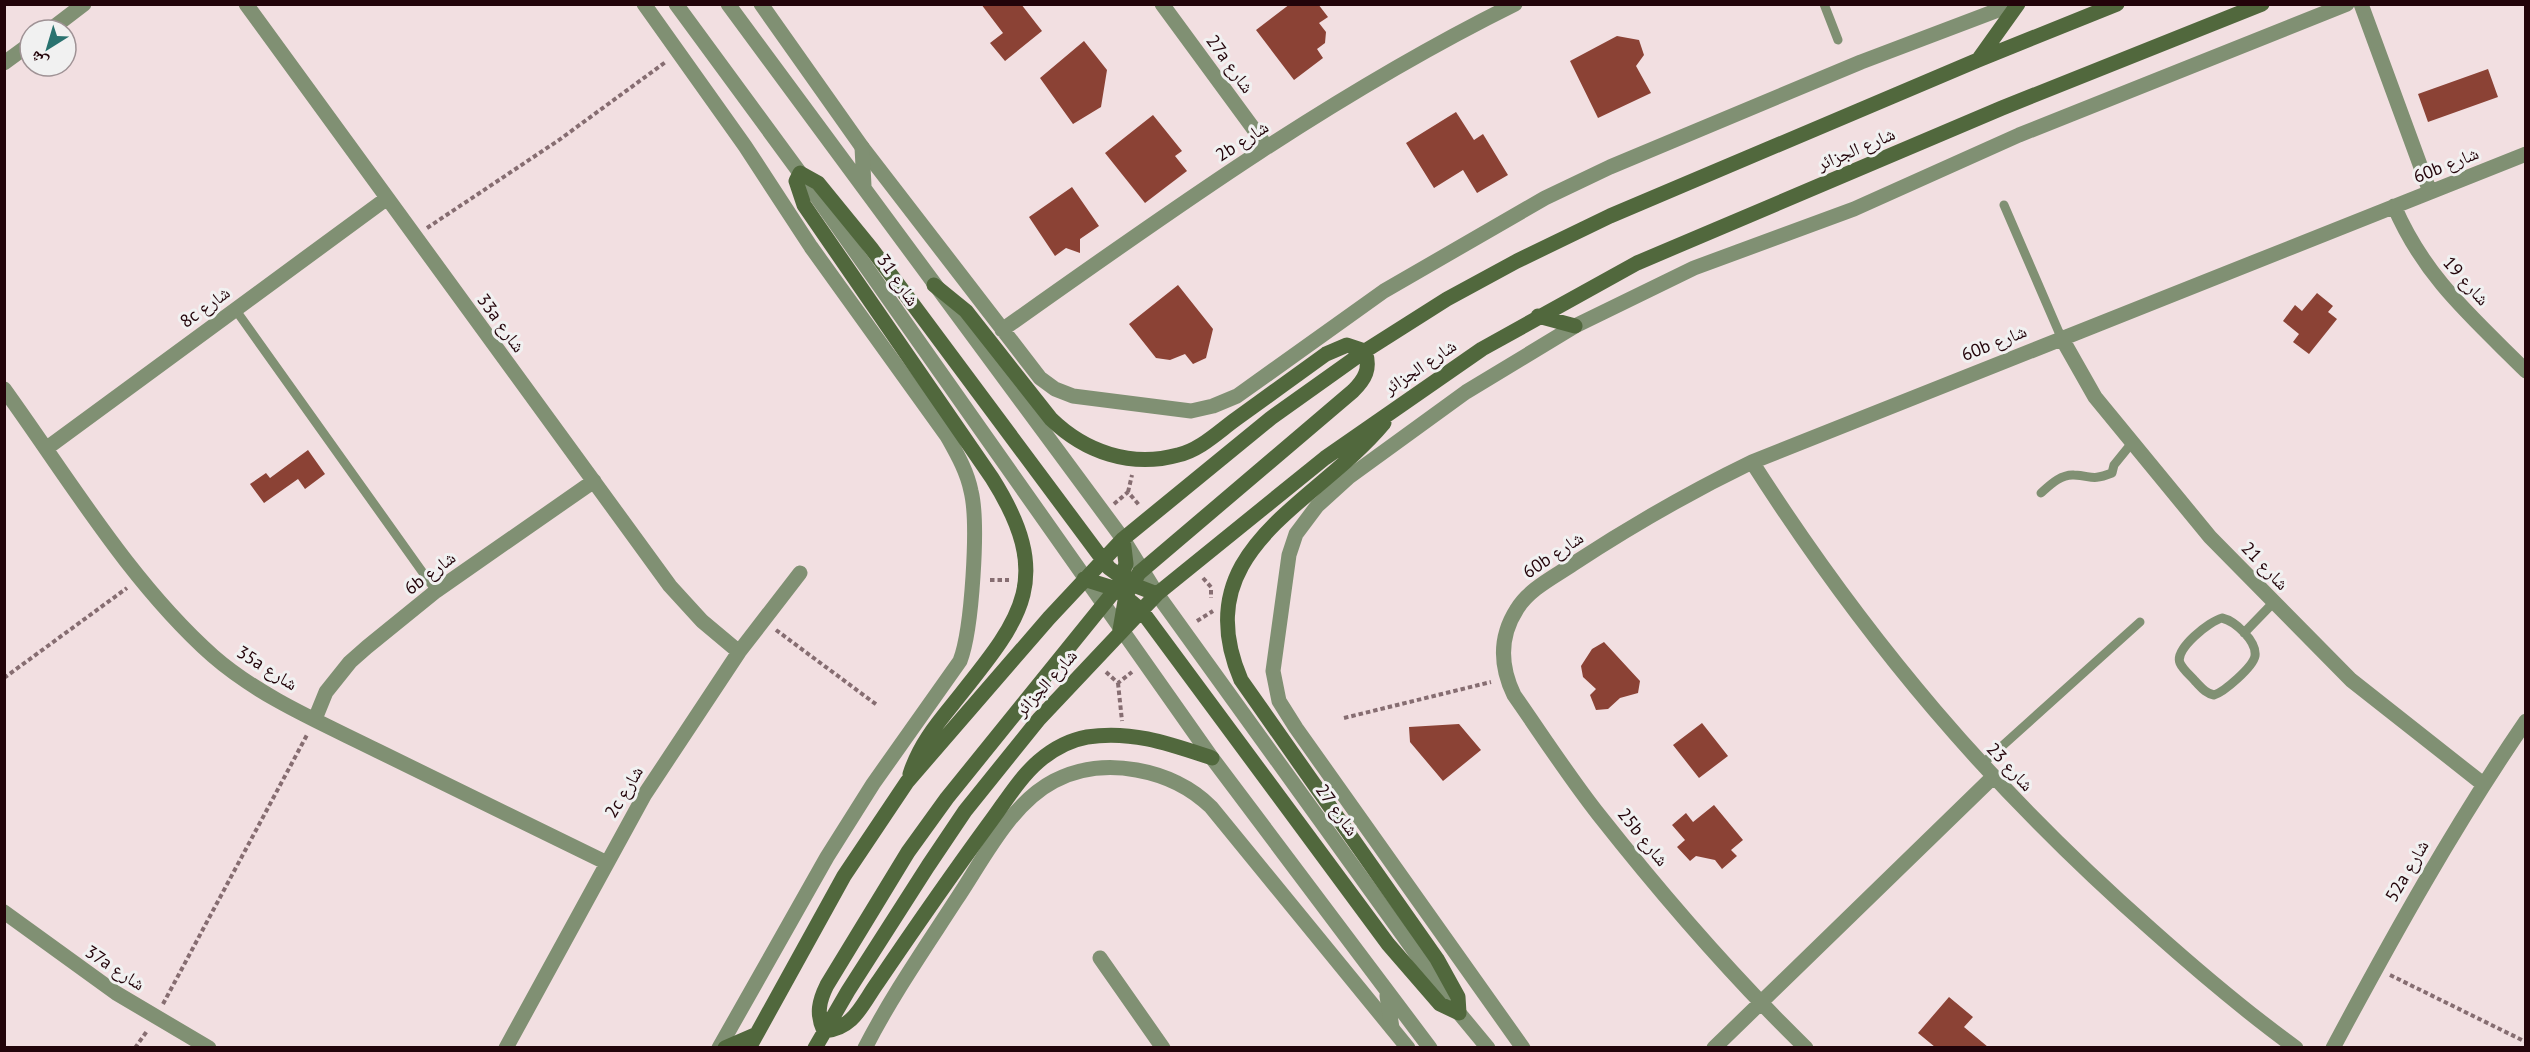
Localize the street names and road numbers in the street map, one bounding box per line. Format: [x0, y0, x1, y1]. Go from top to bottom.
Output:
street label: 27a شارع [1201, 30, 1259, 97]
street label: 2b شارع [1211, 115, 1273, 166]
street label: شارع الجزائر [1812, 122, 1898, 176]
street label: 60b شارع [2410, 141, 2482, 188]
street label: شارع 31 [872, 249, 925, 310]
street label: شارع 19 [2438, 251, 2495, 310]
street label: 8c شارع [175, 281, 234, 333]
street label: 33a شارع [472, 289, 531, 357]
street label: 60b شارع [1958, 319, 2030, 366]
street label: شارع الجزائر [1378, 334, 1461, 400]
street label: 60b شارع [1518, 526, 1587, 583]
street label: شارع 21 [2237, 537, 2294, 595]
street label: 6b شارع [399, 546, 460, 599]
street label: 35a شارع [233, 640, 302, 695]
street label: شارع الجزائر [1009, 644, 1082, 722]
street label: شارع 23 [1982, 737, 2039, 796]
street label: 2c شارع [599, 762, 648, 822]
street label: شارع 27 [1311, 779, 1364, 840]
street label: 25b شارع [1613, 803, 1674, 870]
street label: 52a شارع [2380, 836, 2433, 906]
street label: 37a شارع [81, 940, 150, 995]

